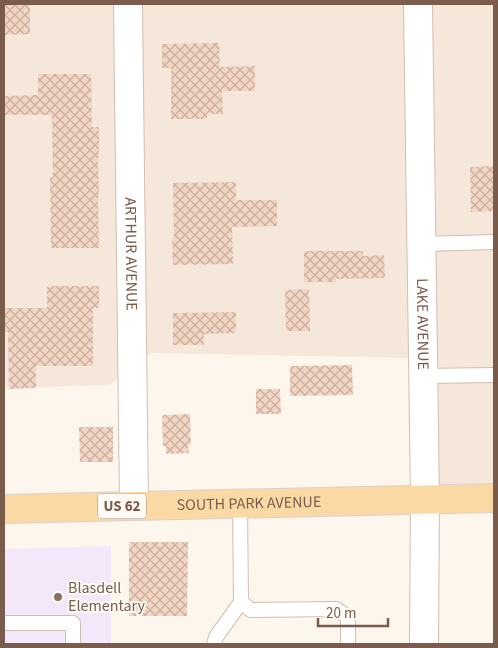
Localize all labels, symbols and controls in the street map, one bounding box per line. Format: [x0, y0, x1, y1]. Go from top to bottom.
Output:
street label: ARTHUR AVENUE [119, 197, 143, 311]
street label: LAKE AVENUE [411, 278, 434, 370]
street label: SOUTH PARK AVENUE [176, 491, 321, 516]
road number: US 62 [98, 494, 146, 518]
place label: Blasdell Elementary [68, 577, 145, 617]
marker: Blasdell Elementary [52, 591, 64, 603]
scale bar [318, 596, 388, 628]
text: 20 m [326, 603, 356, 624]

